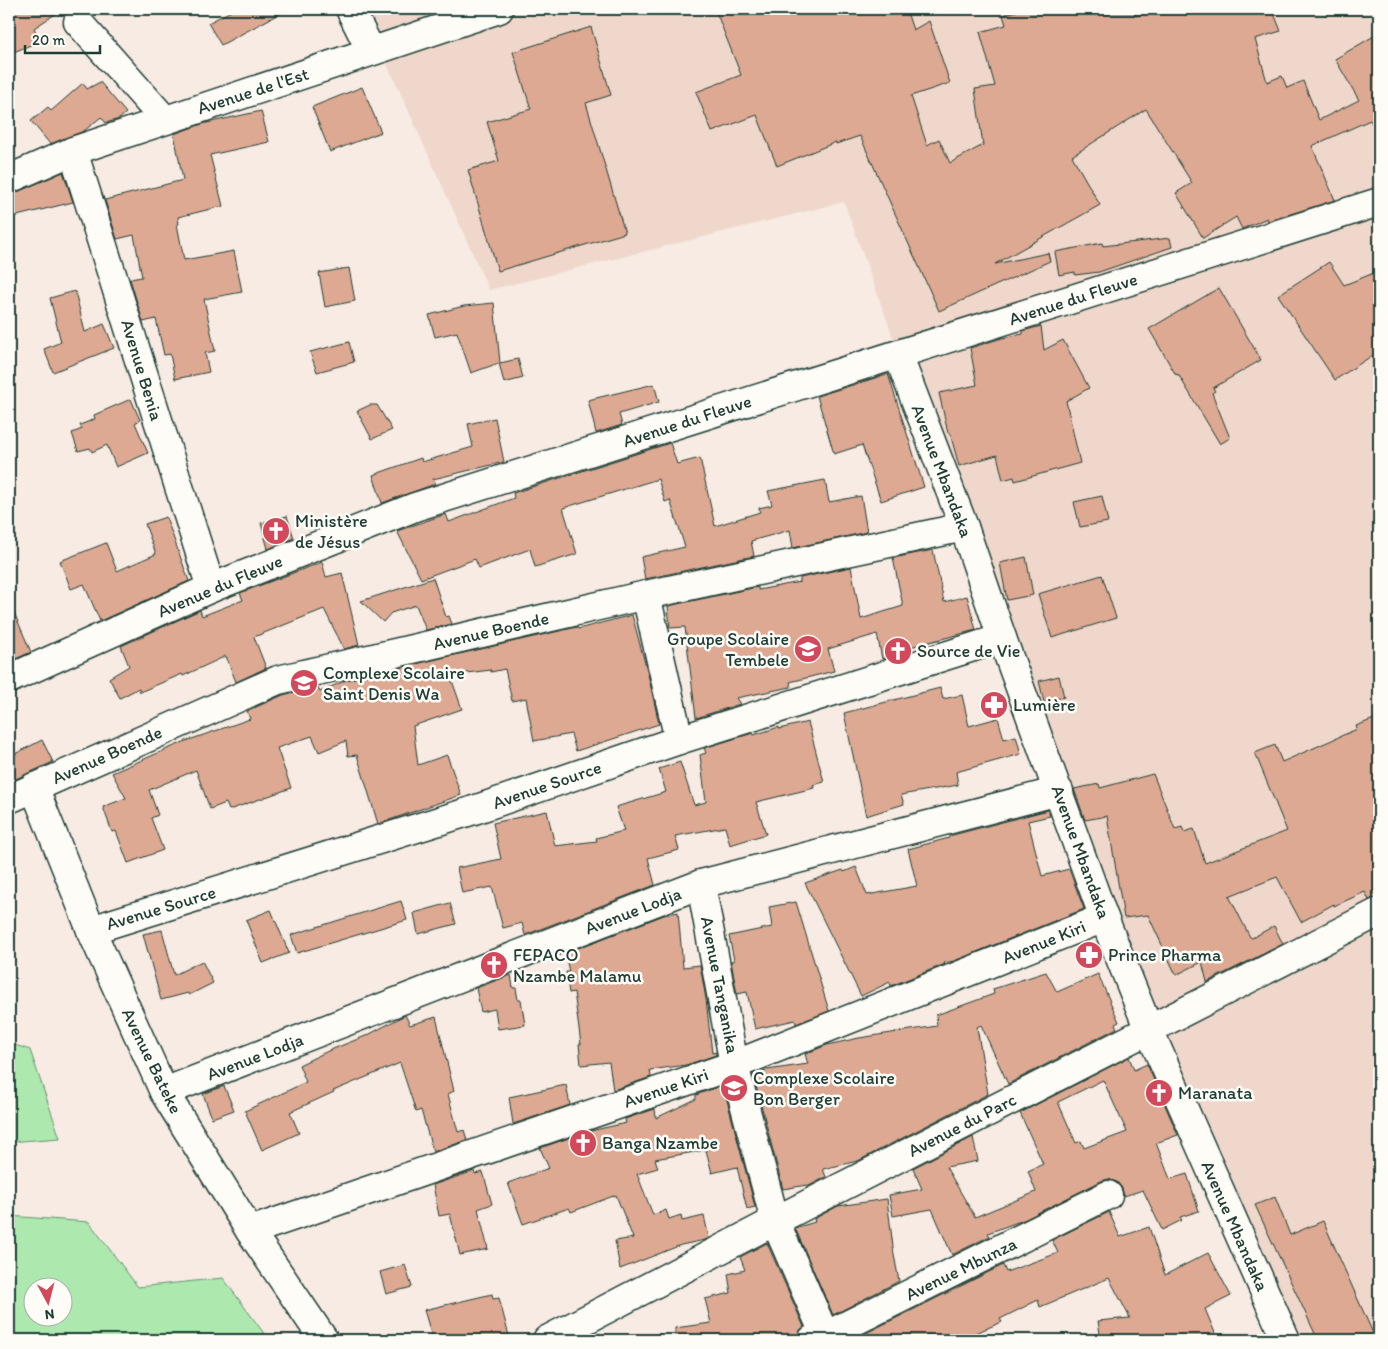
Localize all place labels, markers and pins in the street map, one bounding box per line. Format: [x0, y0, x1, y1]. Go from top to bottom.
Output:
place label: Ministère de Jésus [295, 510, 368, 553]
church icon: Ministère de Jésus [261, 516, 291, 546]
place label: Groupe Scolaire Tembele [667, 628, 789, 671]
school or university icon: Groupe Scolaire Tembele [793, 634, 823, 664]
church icon: Source de Vie [883, 636, 913, 666]
place label: Source de Vie [917, 640, 1021, 662]
place label: Complexe Scolaire Saint Denis Wa [323, 662, 465, 705]
school or university icon: Complexe Scolaire Saint Denis Wa [289, 668, 319, 698]
pharmacy icon: Lumière [979, 690, 1009, 720]
place label: Lumière [1013, 694, 1076, 716]
pharmacy icon: Prince Pharma [1074, 940, 1104, 970]
place label: FEPACO Nzambe Malamu [513, 944, 642, 987]
place label: Prince Pharma [1108, 944, 1222, 966]
church icon: FEPACO Nzambe Malamu [479, 950, 509, 980]
place label: Complexe Scolaire Bon Berger [753, 1067, 895, 1110]
school or university icon: Complexe Scolaire Bon Berger [719, 1073, 749, 1103]
church icon: Maranata [1144, 1078, 1174, 1108]
place label: Maranata [1178, 1082, 1253, 1104]
church icon: Banga Nzambe [568, 1128, 598, 1158]
place label: Banga Nzambe [602, 1132, 718, 1154]

